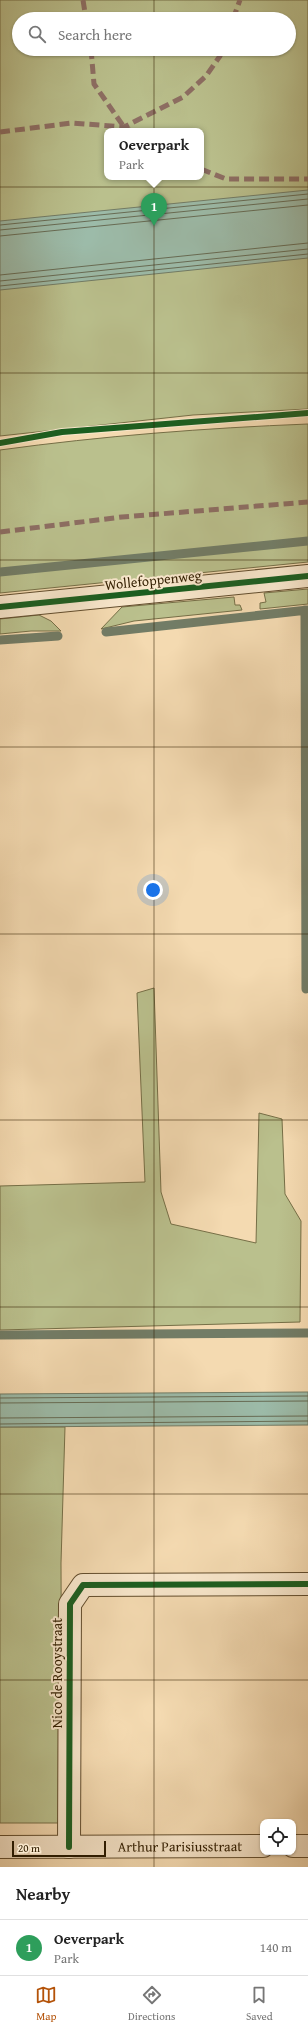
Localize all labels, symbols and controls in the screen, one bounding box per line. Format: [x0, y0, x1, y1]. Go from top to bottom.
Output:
search box [12, 12, 296, 56]
icon: search [26, 23, 48, 45]
text: Search here [58, 24, 132, 45]
popup [104, 128, 204, 180]
text: Oeverpark [119, 134, 189, 155]
text: Park [119, 155, 144, 174]
pin: 1 [141, 193, 167, 226]
street label: Wollefoppenweg [104, 565, 202, 595]
your location [143, 880, 163, 900]
street label: Nico de Rooystraat [47, 1618, 67, 1728]
map controls [260, 1819, 296, 1855]
button: locate [260, 1819, 296, 1855]
street label: Arthur Parisiusstraat [118, 1836, 242, 1857]
scale bar [12, 1839, 106, 1858]
text: 20 m [18, 1840, 40, 1856]
text: Nearby [16, 1881, 70, 1906]
text: Oeverpark [54, 1928, 124, 1949]
text: 1 [26, 1938, 32, 1957]
text: 140 m [260, 1938, 292, 1957]
text: Park [54, 1949, 79, 1968]
tab: Map [35, 1984, 57, 2024]
tab: Directions [128, 1984, 175, 2024]
tab: Saved [246, 1984, 273, 2024]

